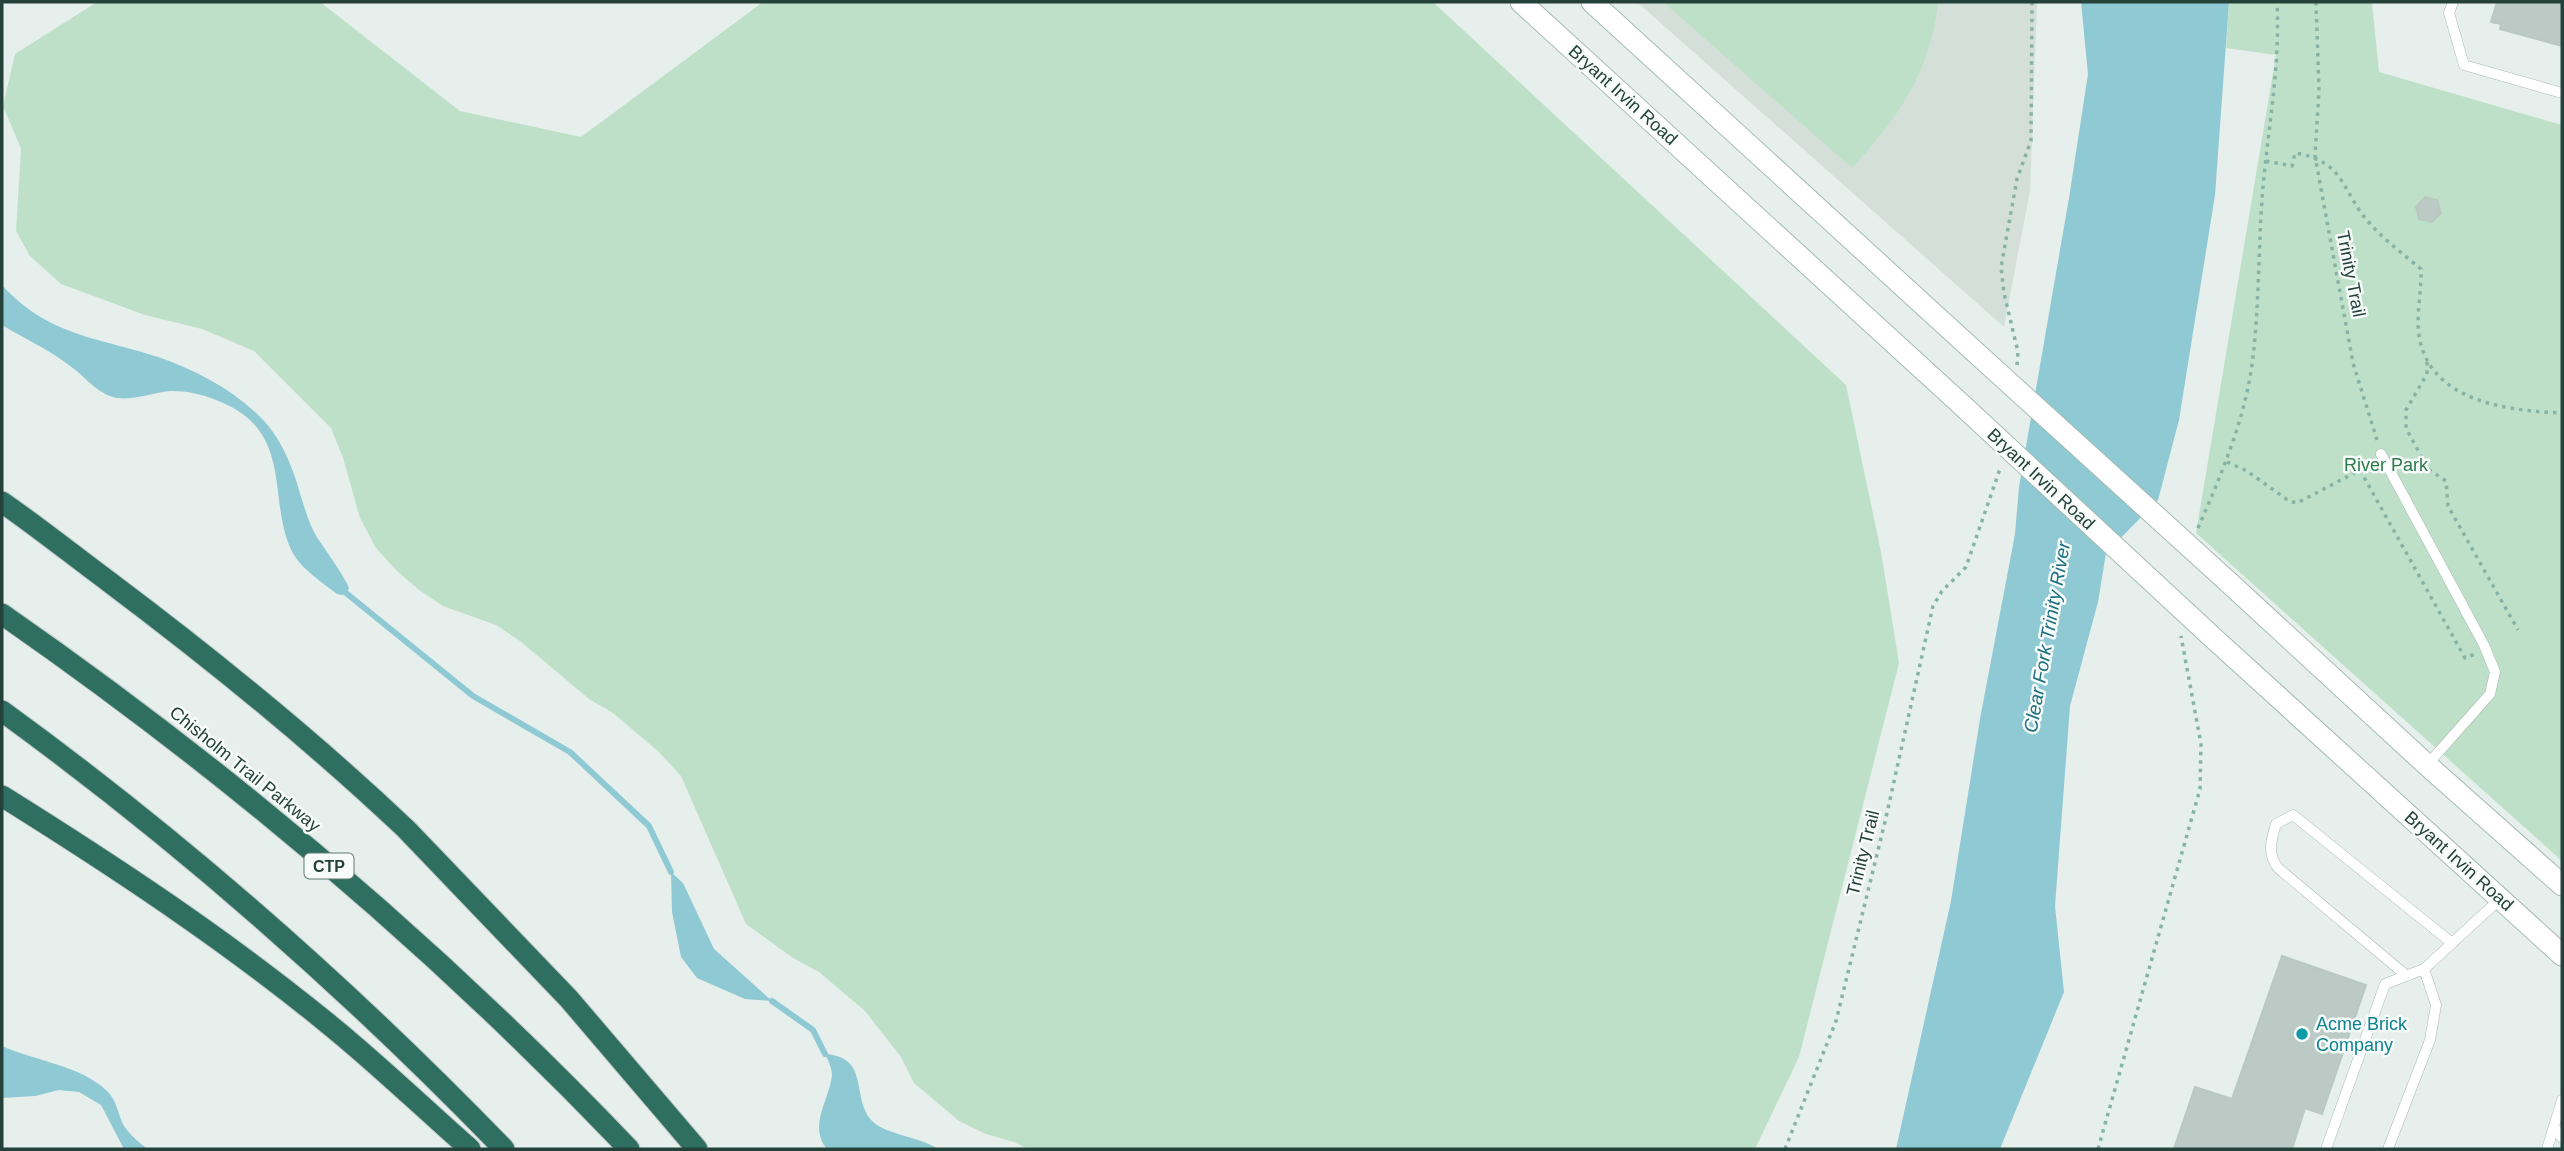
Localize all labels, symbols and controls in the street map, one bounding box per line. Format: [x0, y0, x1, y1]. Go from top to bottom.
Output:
street label: Bryant Irvin Road [1565, 41, 1681, 149]
street label: Trinity Trail [2333, 229, 2369, 319]
street label: Bryant Irvin Road [1983, 424, 2099, 534]
park label: River Park [2344, 455, 2429, 475]
water label: Clear Fork Trinity River [2020, 539, 2074, 734]
street label: Chisholm Trail Parkway [166, 702, 324, 836]
street label: Bryant Irvin Road [2401, 807, 2517, 915]
street label: Trinity Trail [1843, 808, 1883, 898]
road number: CTP [304, 853, 354, 878]
place label: Acme Brick Company [2316, 1014, 2408, 1055]
marker: Acme Brick Company [2294, 1026, 2310, 1042]

